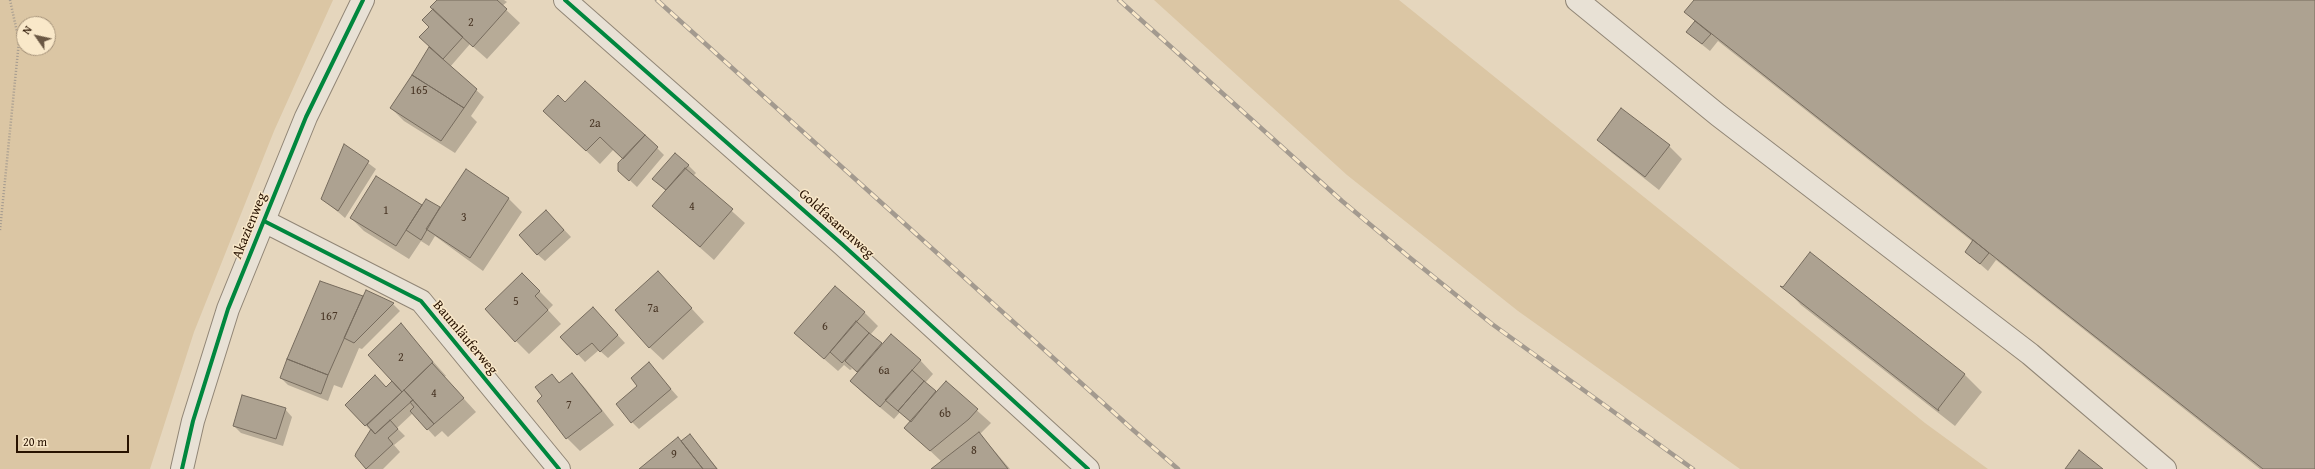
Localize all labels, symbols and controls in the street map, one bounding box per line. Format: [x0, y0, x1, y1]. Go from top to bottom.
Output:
north arrow [16, 16, 56, 56]
house number: 2 [468, 16, 474, 30]
text: N [18, 22, 36, 37]
house number: 165 [410, 84, 428, 98]
house number: 2a [589, 117, 601, 131]
street label: Goldfasanenweg [795, 186, 877, 262]
street label: Akazienweg [229, 190, 271, 262]
house number: 4 [689, 200, 695, 214]
house number: 1 [383, 204, 389, 218]
house number: 3 [461, 211, 467, 225]
house number: 5 [513, 295, 519, 309]
street label: Baumläuferweg [429, 297, 501, 379]
house number: 7a [647, 302, 659, 316]
house number: 167 [320, 310, 338, 324]
house number: 6 [822, 320, 828, 334]
house number: 2 [398, 351, 404, 365]
house number: 6a [878, 364, 890, 378]
house number: 4 [431, 387, 437, 401]
house number: 7 [566, 399, 572, 413]
house number: 6b [939, 407, 951, 421]
scale bar [18, 427, 131, 453]
text: 20 m [23, 433, 47, 450]
house number: 8 [971, 444, 977, 458]
house number: 9 [671, 448, 677, 462]

